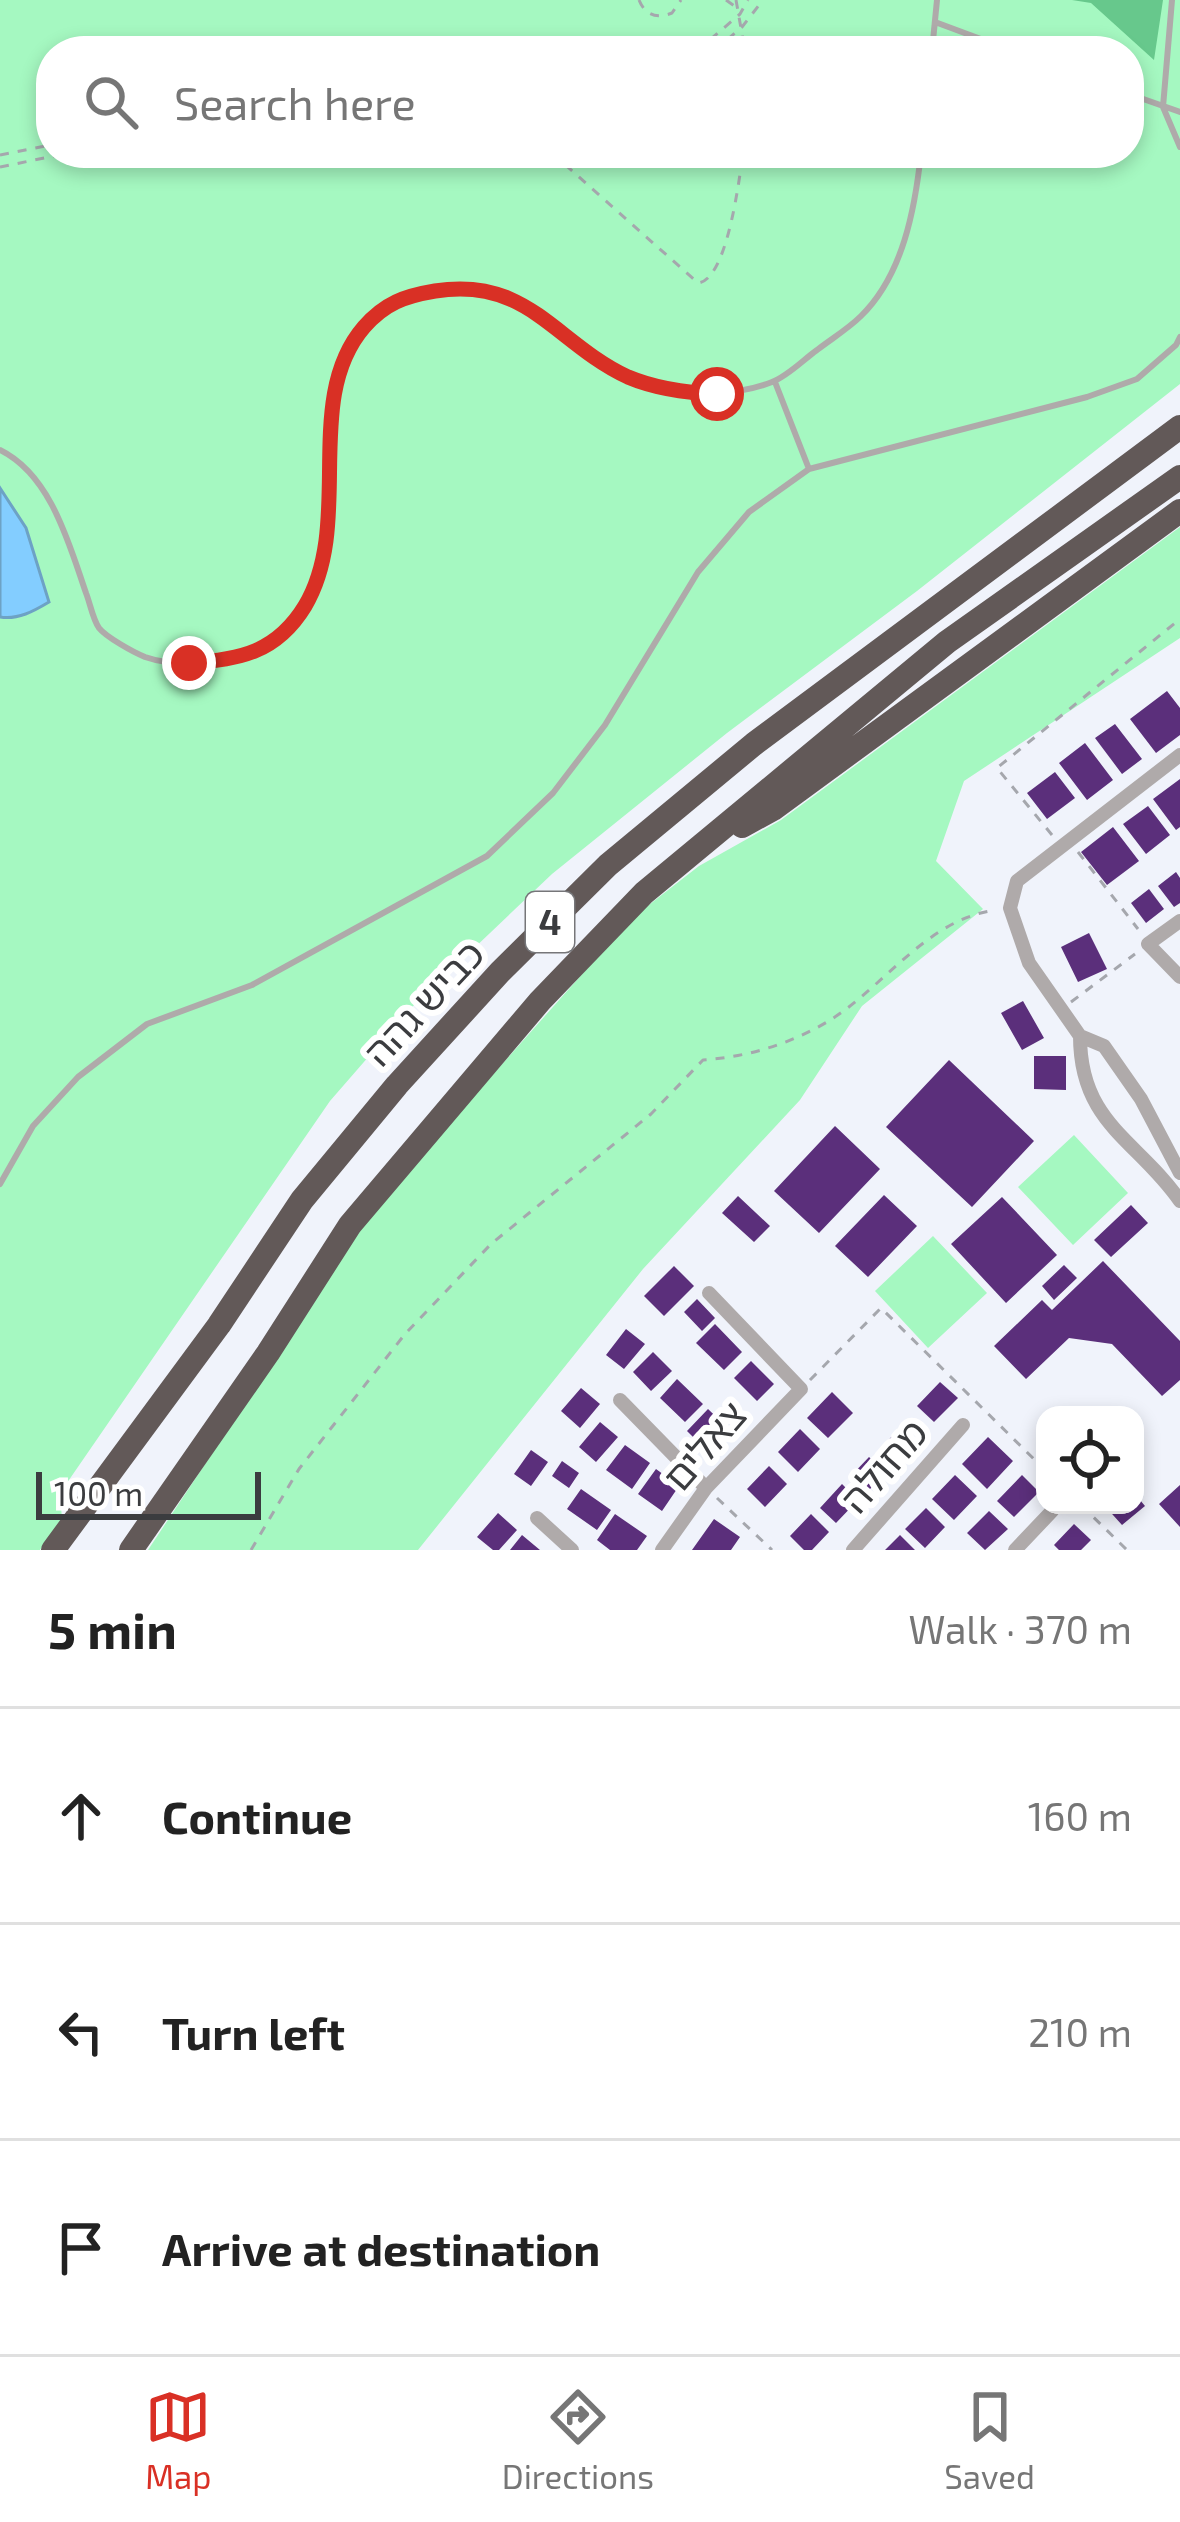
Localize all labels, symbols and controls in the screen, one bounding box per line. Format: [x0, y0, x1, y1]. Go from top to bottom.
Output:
search box [36, 36, 1144, 168]
icon: search [78, 69, 144, 135]
text: Search here [174, 75, 416, 129]
route start [690, 367, 744, 421]
route end [162, 636, 216, 690]
road number: 4 [526, 892, 574, 952]
street label: כביש גהה [353, 929, 493, 1075]
street label: צאלים [652, 1391, 755, 1499]
map controls [1036, 1406, 1144, 1514]
button: locate [1036, 1406, 1144, 1514]
street label: מחולה [830, 1409, 936, 1521]
scale bar [36, 1466, 261, 1519]
text: 100 m [54, 1473, 143, 1513]
text: 5 min [48, 1598, 177, 1659]
text: Walk · 370 m [908, 1605, 1132, 1652]
icon: ahead [48, 1783, 114, 1849]
text: Continue [162, 1789, 352, 1843]
text: 160 m [1028, 1792, 1132, 1839]
icon: left [48, 1999, 114, 2065]
text: Turn left [162, 2005, 345, 2059]
text: 210 m [1028, 2008, 1132, 2055]
icon: arrive [48, 2215, 114, 2281]
text: Arrive at destination [162, 2221, 600, 2275]
tab: Map [145, 2384, 211, 2496]
tab: Directions [502, 2384, 654, 2496]
tab: Saved [944, 2384, 1035, 2496]

